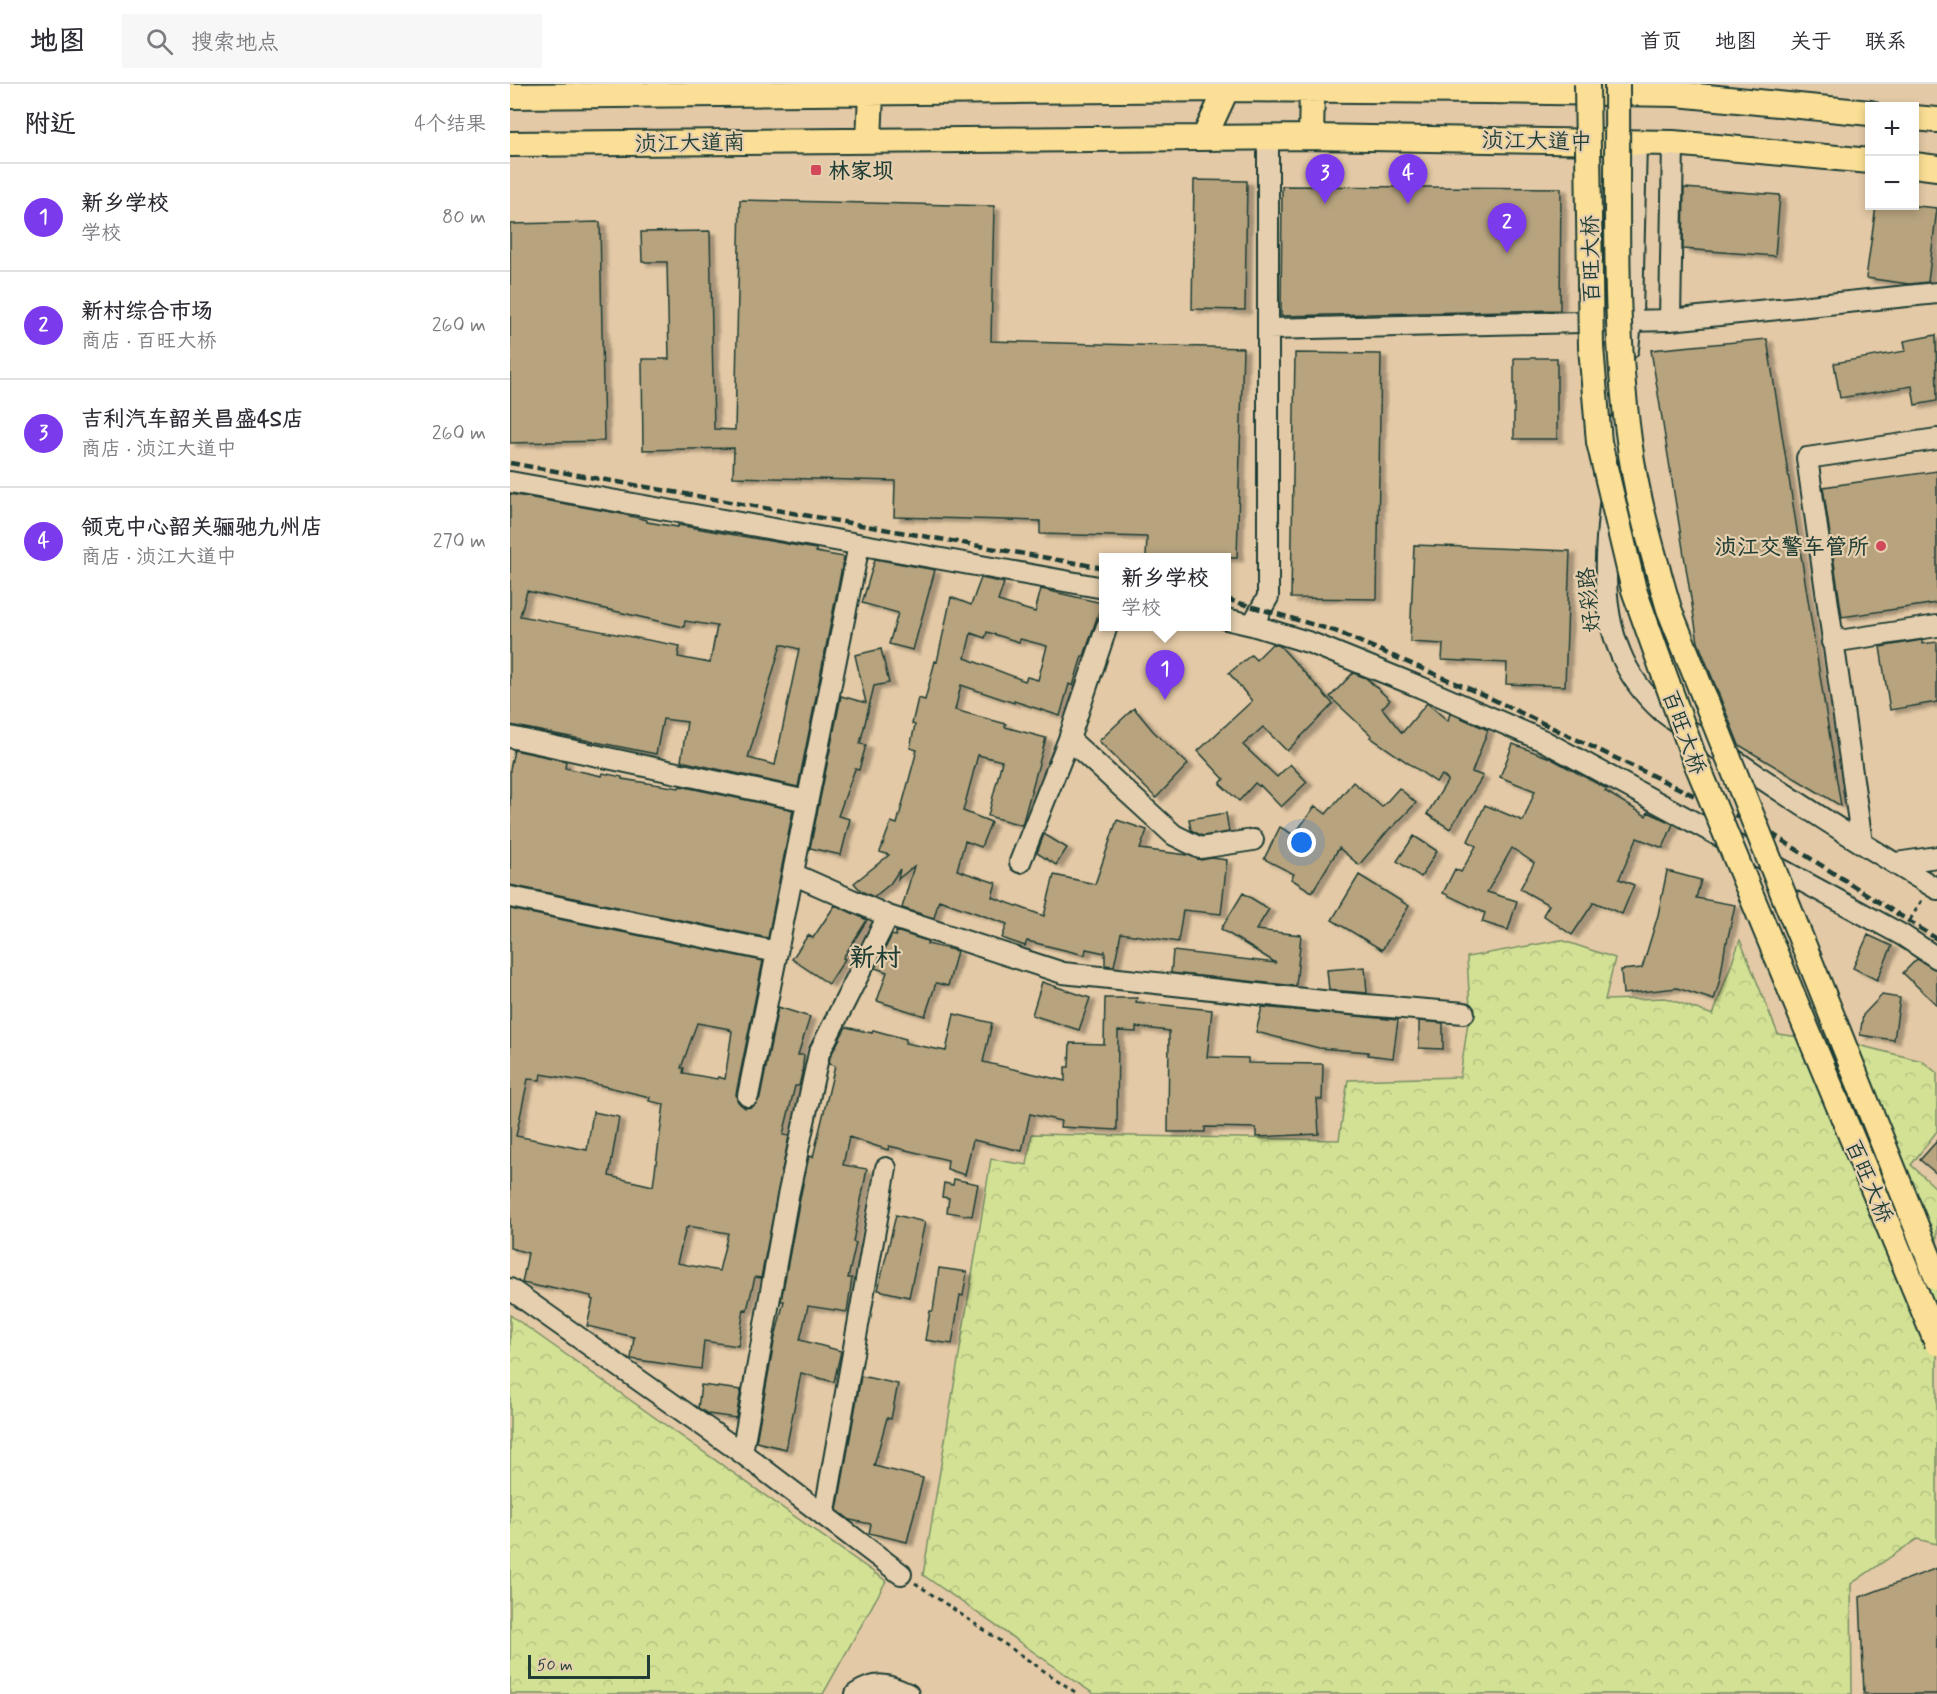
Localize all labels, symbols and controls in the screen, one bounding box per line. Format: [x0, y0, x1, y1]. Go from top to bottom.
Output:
search box [122, 14, 542, 68]
text: 地图 [30, 24, 86, 61]
icon: search [143, 25, 176, 58]
text: 首页 [1640, 28, 1682, 56]
text: 地图 [1715, 28, 1757, 56]
text: 关于 [1790, 28, 1832, 56]
text: 联系 [1865, 28, 1907, 56]
text: 搜索地点 [191, 29, 279, 57]
map controls [1865, 102, 1919, 210]
button: + [1865, 102, 1919, 156]
text: 附近 [24, 108, 76, 142]
text: 4个结果 [414, 111, 486, 138]
street label: 浈江大道中 [1482, 127, 1592, 157]
street label: 浈江大道南 [635, 129, 745, 159]
pin: 3 [1306, 154, 1344, 204]
pin: 4 [1388, 154, 1428, 204]
button: − [1865, 156, 1919, 210]
place label: 林家坝 [828, 158, 894, 186]
marker: 林家坝 [809, 163, 823, 177]
text: 新乡学校 [81, 190, 169, 218]
text: 1 [39, 204, 48, 231]
text: 80 m [442, 204, 486, 231]
pin: 2 [1488, 204, 1526, 253]
street label: 百旺大桥 [1577, 215, 1607, 303]
text: 学校 [81, 220, 121, 247]
text: 新村综合市场 [81, 298, 213, 326]
text: 2 [39, 312, 48, 339]
text: 260 m [432, 312, 486, 339]
text: 商店 · 百旺大桥 [81, 328, 216, 355]
text: 吉利汽车韶关昌盛4S店 [81, 406, 304, 434]
text: 3 [39, 420, 48, 447]
text: 260 m [432, 420, 486, 447]
text: 商店 · 浈江大道中 [81, 436, 236, 463]
text: 领克中心韶关骊驰九州店 [81, 514, 323, 542]
text: 4 [38, 528, 49, 555]
text: 270 m [433, 528, 486, 555]
place label: 浈江交警车管所 [1715, 534, 1869, 562]
marker: 浈江交警车管所 [1874, 539, 1888, 553]
text: 商店 · 浈江大道中 [81, 544, 236, 571]
popup [1099, 553, 1231, 631]
text: 新乡学校 [1121, 565, 1209, 593]
street label: 好彩路 [1573, 566, 1607, 634]
text: 学校 [1121, 595, 1161, 622]
pin: 1 [1146, 650, 1184, 700]
street label: 百旺大桥 [1655, 687, 1711, 779]
your location [1287, 828, 1316, 857]
district label: 新村 [849, 942, 901, 976]
street label: 百旺大桥 [1838, 1136, 1898, 1228]
scale bar [528, 1652, 650, 1680]
text: 50 m [537, 1655, 573, 1676]

